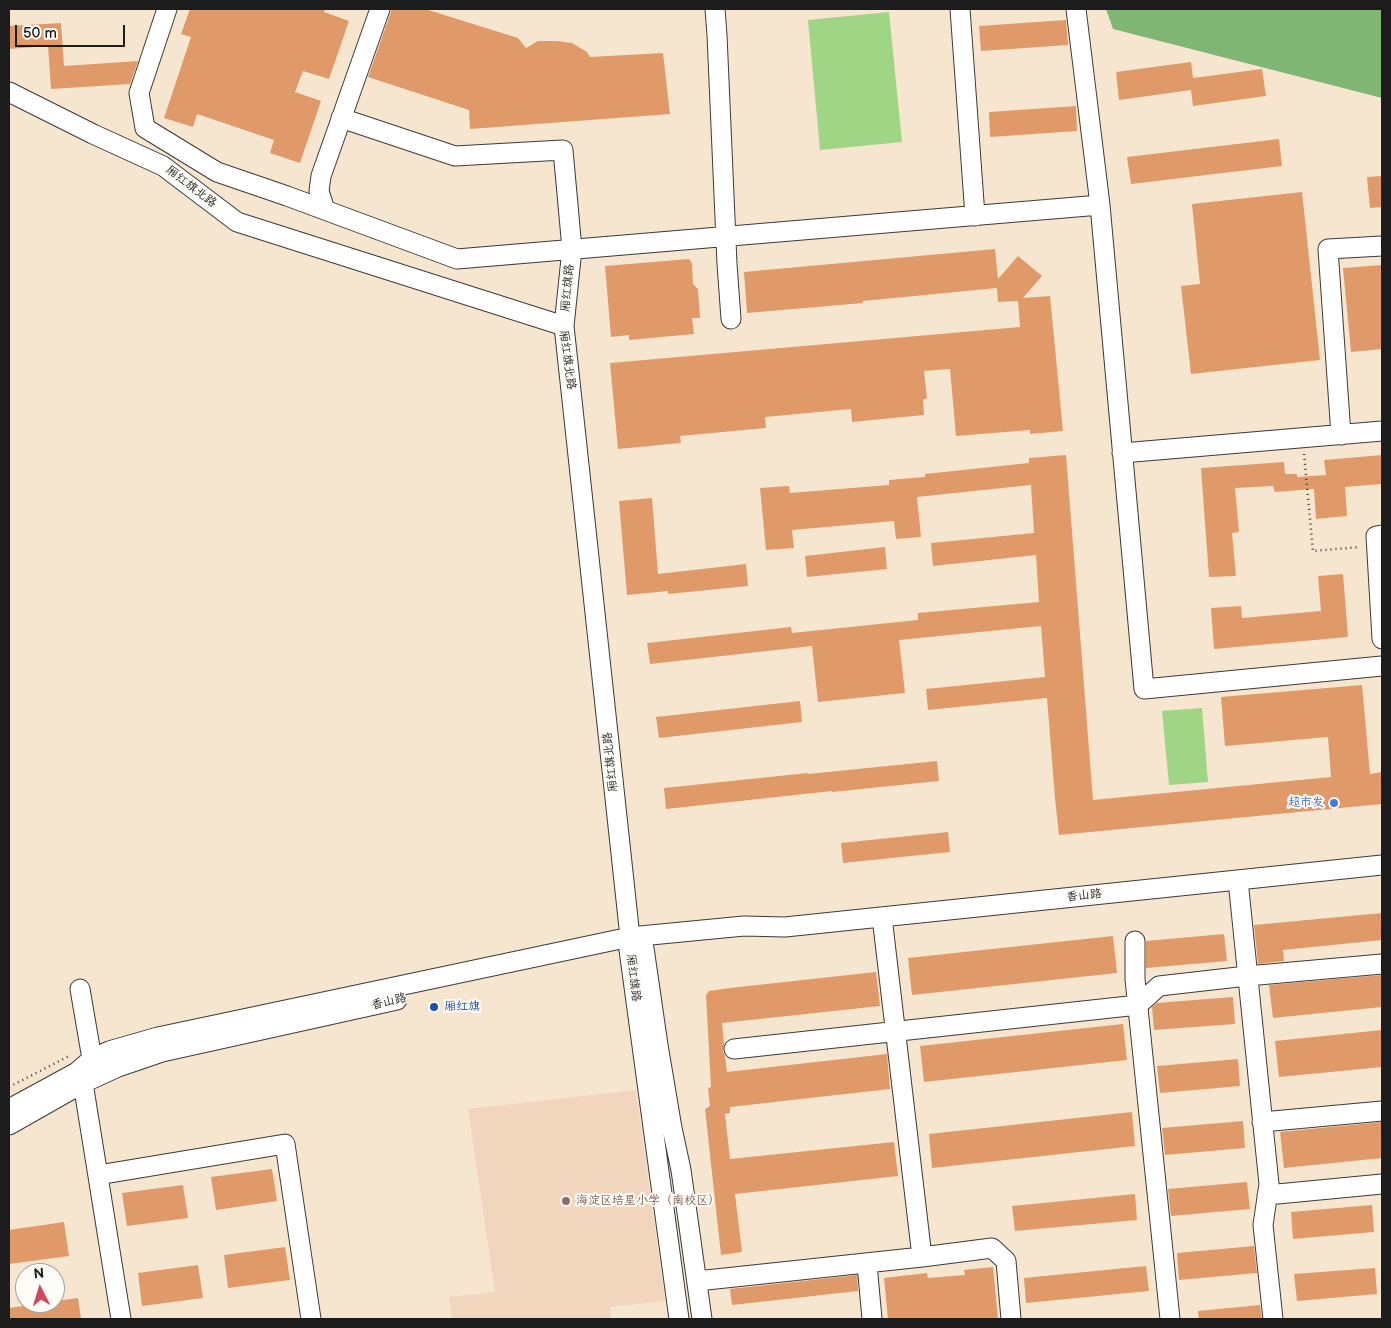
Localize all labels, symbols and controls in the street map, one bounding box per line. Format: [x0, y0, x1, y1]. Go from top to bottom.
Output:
scale bar [18, 15, 128, 47]
text: 50 m [23, 24, 57, 43]
street label: 厢红旗北路 [163, 163, 219, 211]
street label: 厢红旗路 [559, 263, 577, 313]
street label: 厢红旗北路 [556, 329, 578, 391]
street label: 厢红旗北路 [601, 731, 621, 793]
place label: 超市发 [1288, 796, 1324, 810]
marker: 超市发 [1328, 797, 1340, 809]
street label: 香山路 [1065, 887, 1103, 905]
street label: 厢红旗路 [623, 953, 643, 1003]
street label: 香山路 [370, 991, 408, 1013]
place label: 厢红旗 [444, 1000, 480, 1014]
marker: 厢红旗 [428, 1001, 440, 1013]
place label: 海淀区培星小学（南校区） [576, 1194, 720, 1208]
marker: 海淀区培星小学（南校区） [560, 1195, 572, 1207]
north arrow [15, 1263, 65, 1313]
text: N [33, 1265, 45, 1282]

